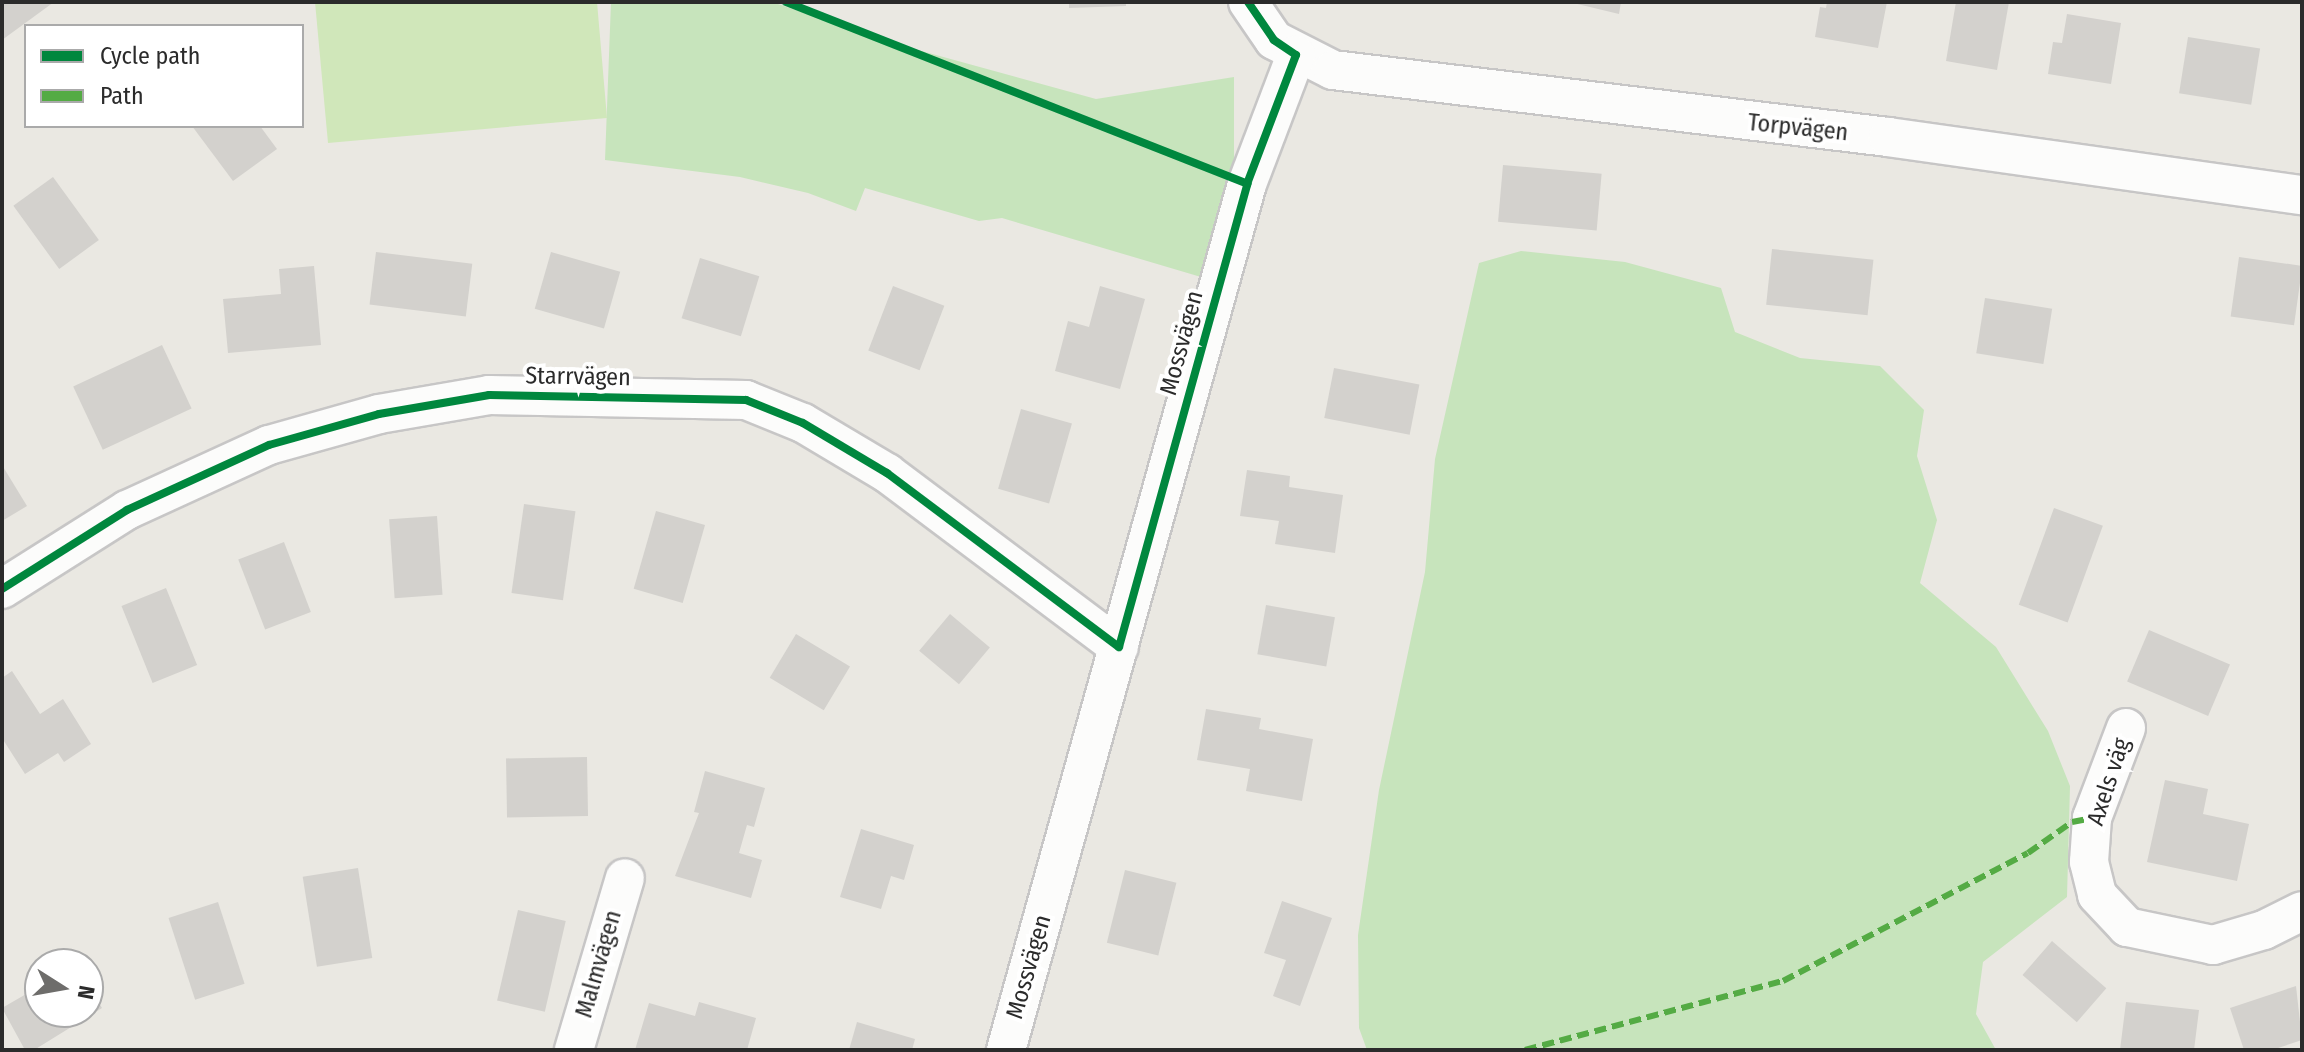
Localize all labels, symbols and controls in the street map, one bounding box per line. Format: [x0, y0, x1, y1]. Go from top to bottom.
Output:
legend [24, 24, 304, 128]
text: Cycle path [100, 42, 200, 70]
text: Path [100, 82, 144, 110]
street label: Torpvägen [1746, 108, 1850, 148]
street label: Mossvägen [1154, 288, 1210, 398]
street label: Starrvägen [525, 362, 631, 392]
street label: Axels väg [2081, 735, 2137, 829]
street label: Malmvägen [570, 907, 628, 1021]
street label: Mossvägen [1000, 912, 1058, 1022]
north arrow [24, 948, 104, 1028]
text: N [72, 983, 101, 1001]

